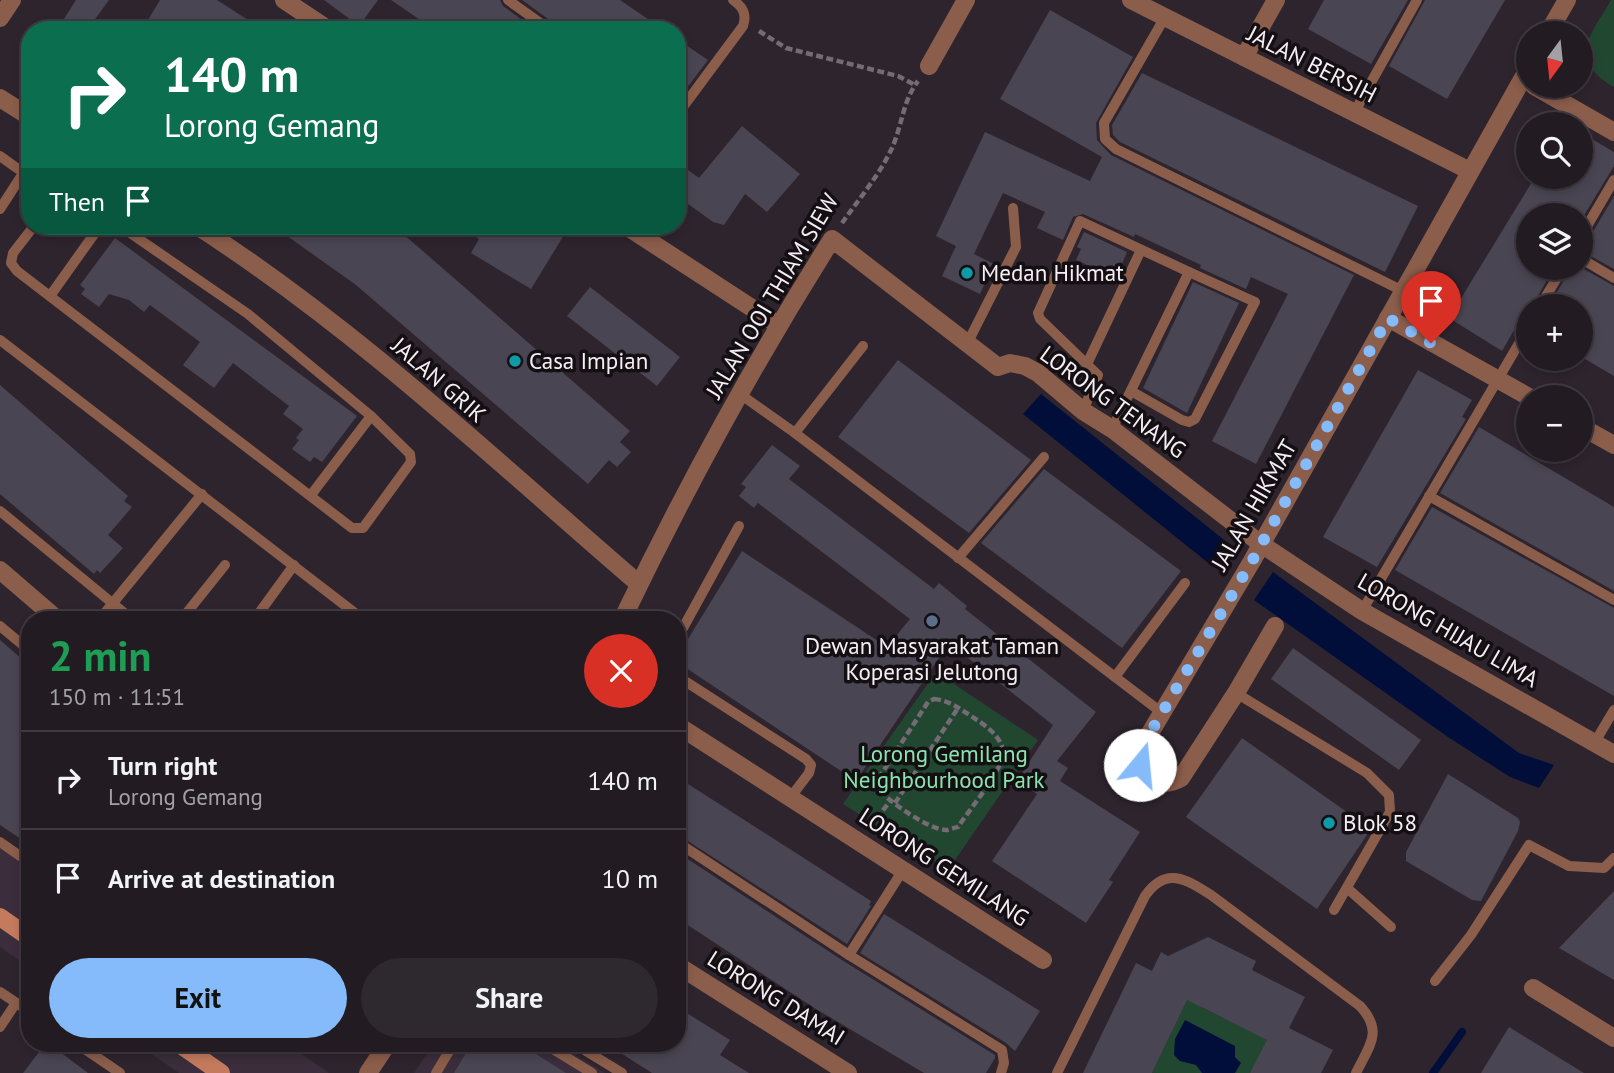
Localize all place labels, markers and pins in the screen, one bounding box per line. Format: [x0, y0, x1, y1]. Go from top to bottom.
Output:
place label: Medan Hikmat [981, 258, 1124, 287]
marker: Medan Hikmat [959, 265, 975, 281]
pin [1401, 271, 1461, 343]
place label: Casa Impian [529, 346, 648, 375]
marker: Casa Impian [507, 353, 523, 369]
marker: Dewan Masyarakat Taman Koperasi Jelutong [924, 613, 940, 629]
place label: Dewan Masyarakat Taman Koperasi Jelutong [805, 631, 1059, 686]
place label: Blok 58 [1343, 808, 1417, 837]
marker: Blok 58 [1321, 815, 1337, 831]

